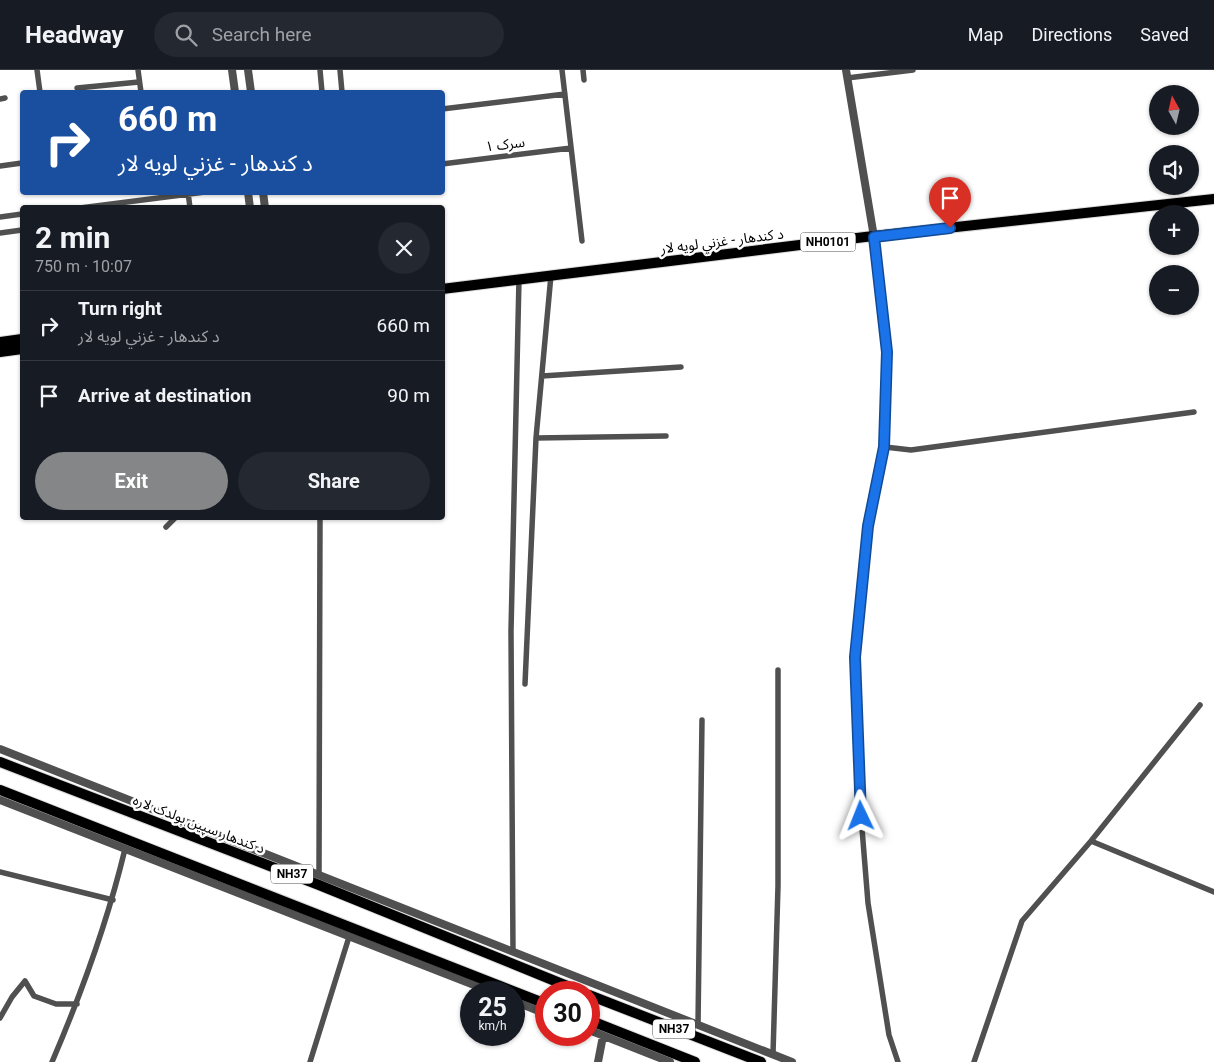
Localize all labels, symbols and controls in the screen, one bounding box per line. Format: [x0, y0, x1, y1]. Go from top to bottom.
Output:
search box [154, 12, 504, 57]
text: Headway [25, 21, 124, 49]
icon: search [172, 21, 200, 49]
text: Search here [212, 23, 312, 46]
text: Map [968, 24, 1003, 45]
text: Directions [1031, 24, 1112, 45]
text: Saved [1140, 24, 1189, 45]
north arrow [1149, 85, 1199, 135]
map controls [1149, 85, 1199, 315]
text: 660 m [118, 99, 217, 140]
icon: right [35, 110, 100, 175]
street label: سرک ۱ [484, 134, 526, 155]
button: sound [1149, 145, 1199, 195]
text: د کندهار - غزني لويه لار [118, 151, 313, 176]
pin [929, 177, 971, 228]
icon: arrive [936, 184, 964, 212]
button: + [1149, 205, 1199, 255]
text: 2 min [35, 220, 110, 255]
button: close [378, 222, 430, 274]
street label: د کندهار - غزني لويه لار [659, 225, 785, 260]
road number: NH0101 [800, 232, 856, 252]
text: 750 m · 10:07 [35, 257, 132, 276]
button: − [1149, 265, 1199, 315]
text: Turn right [78, 297, 162, 320]
icon: right [35, 312, 63, 340]
text: 660 m [377, 314, 430, 337]
text: د کندهار - غزني لويه لار [78, 327, 220, 346]
icon: arrive [35, 382, 63, 410]
text: Arrive at destination [78, 384, 251, 407]
text: 90 m [387, 384, 430, 407]
button: Exit [35, 452, 228, 510]
button: Share [238, 452, 430, 510]
position arrow [834, 789, 886, 841]
street label: د کندهار سپین بولدک لاره [130, 792, 267, 859]
road number: NH37 [271, 864, 313, 884]
speed limit sign: 30 [535, 981, 600, 1046]
text: 25 [478, 993, 507, 1022]
text: km/h [478, 1019, 507, 1033]
road number: NH37 [653, 1020, 695, 1039]

